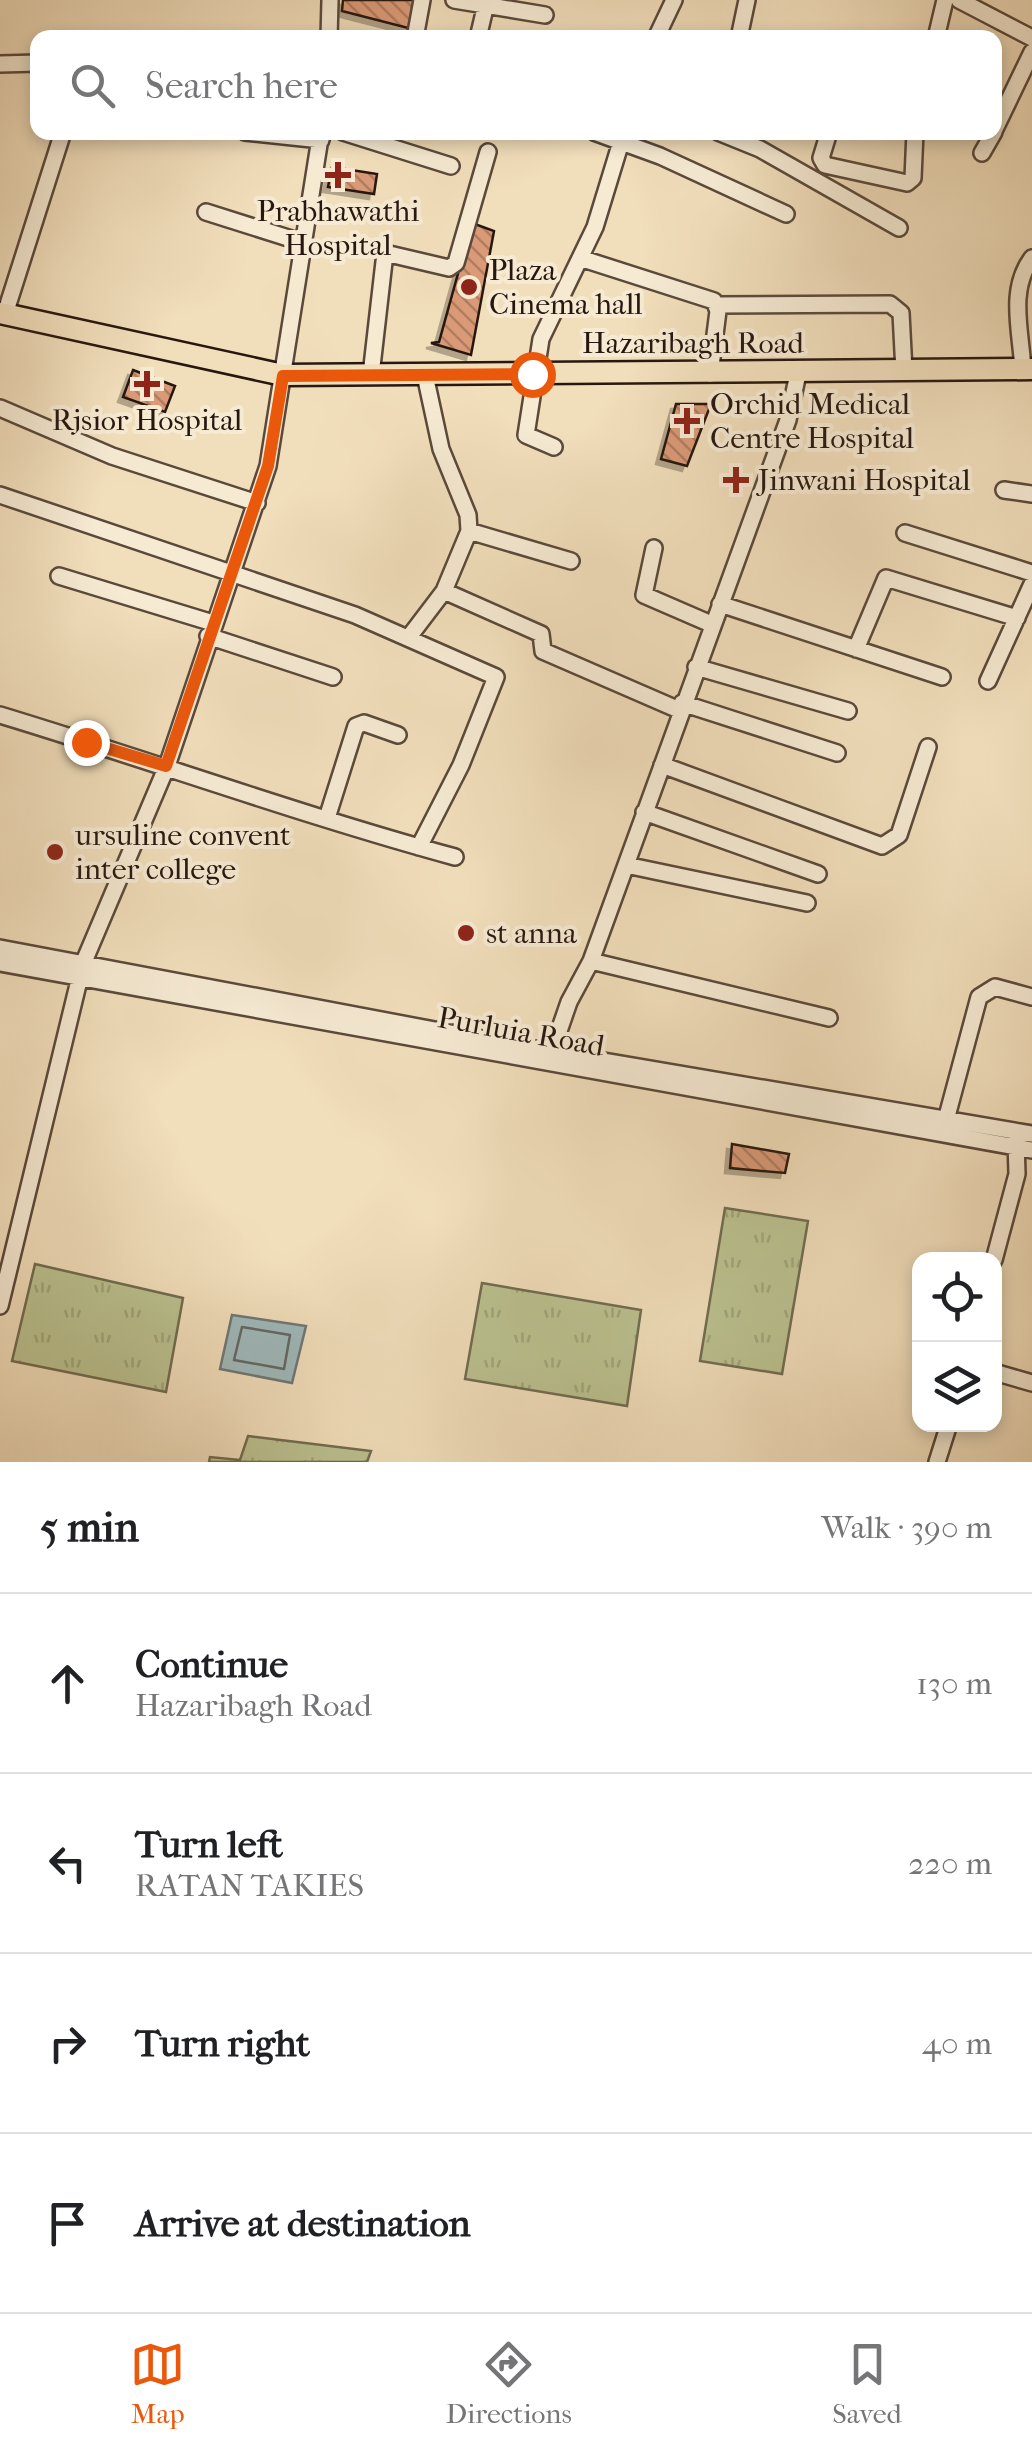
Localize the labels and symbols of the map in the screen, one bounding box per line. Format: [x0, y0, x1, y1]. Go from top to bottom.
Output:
marker: Prabhawathi Hospital [325, 162, 351, 188]
place label: Prabhawathi Hospital [257, 194, 419, 263]
place label: Plaza Cinema hall [489, 253, 643, 322]
marker: Plaza Cinema hall [458, 276, 480, 298]
street label: Hazaribagh Road [582, 326, 805, 361]
route start [510, 352, 556, 398]
marker: Rjsior Hospital [134, 371, 160, 397]
place label: Orchid Medical Centre Hospital [710, 387, 914, 456]
place label: Rjsior Hospital [52, 403, 242, 438]
marker: Orchid Medical Centre Hospital [674, 408, 700, 434]
place label: Jinwani Hospital [756, 463, 971, 498]
marker: Jinwani Hospital [723, 467, 749, 493]
route end [64, 720, 110, 766]
place label: ursuline convent inter college [74, 818, 291, 887]
marker: ursuline convent inter college [44, 841, 66, 863]
place label: st anna [486, 916, 578, 951]
marker: st anna [455, 922, 477, 944]
street label: Purluia Road [435, 1000, 608, 1064]

